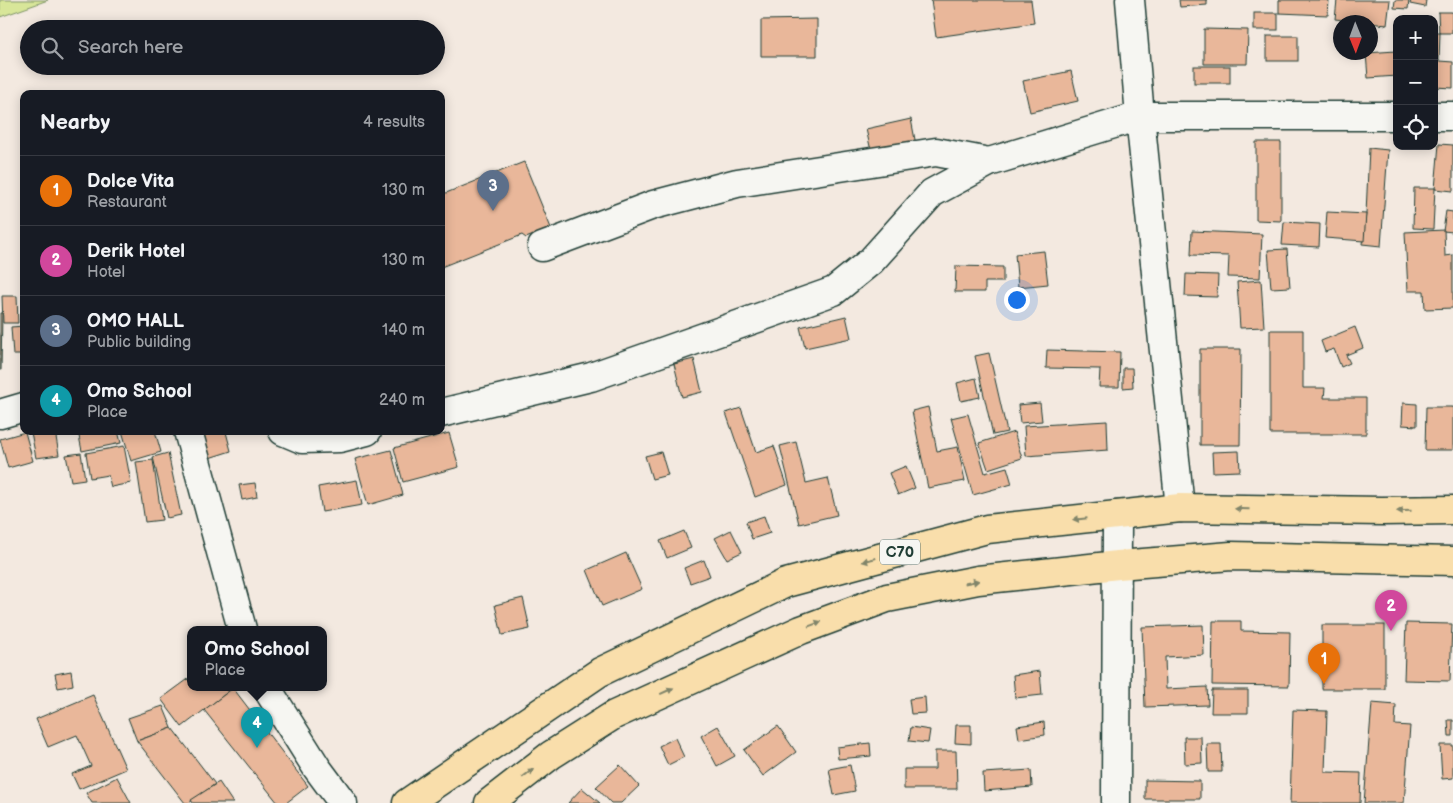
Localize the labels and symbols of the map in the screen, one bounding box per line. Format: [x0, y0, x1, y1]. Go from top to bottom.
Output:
north arrow [1333, 15, 1378, 60]
pin: 3 [477, 170, 509, 211]
your location [1004, 287, 1030, 313]
one-way arrow [1234, 505, 1250, 513]
one-way arrow [1396, 507, 1412, 515]
one-way arrow [1072, 515, 1088, 523]
road number: C70 [880, 540, 920, 564]
one-way arrow [862, 557, 877, 565]
one-way arrow [964, 577, 980, 585]
pin: 2 [1375, 590, 1407, 631]
one-way arrow [808, 620, 823, 627]
pin: 1 [1308, 643, 1340, 684]
one-way arrow [660, 687, 674, 695]
pin: 4 [241, 707, 273, 748]
one-way arrow [521, 768, 534, 779]

